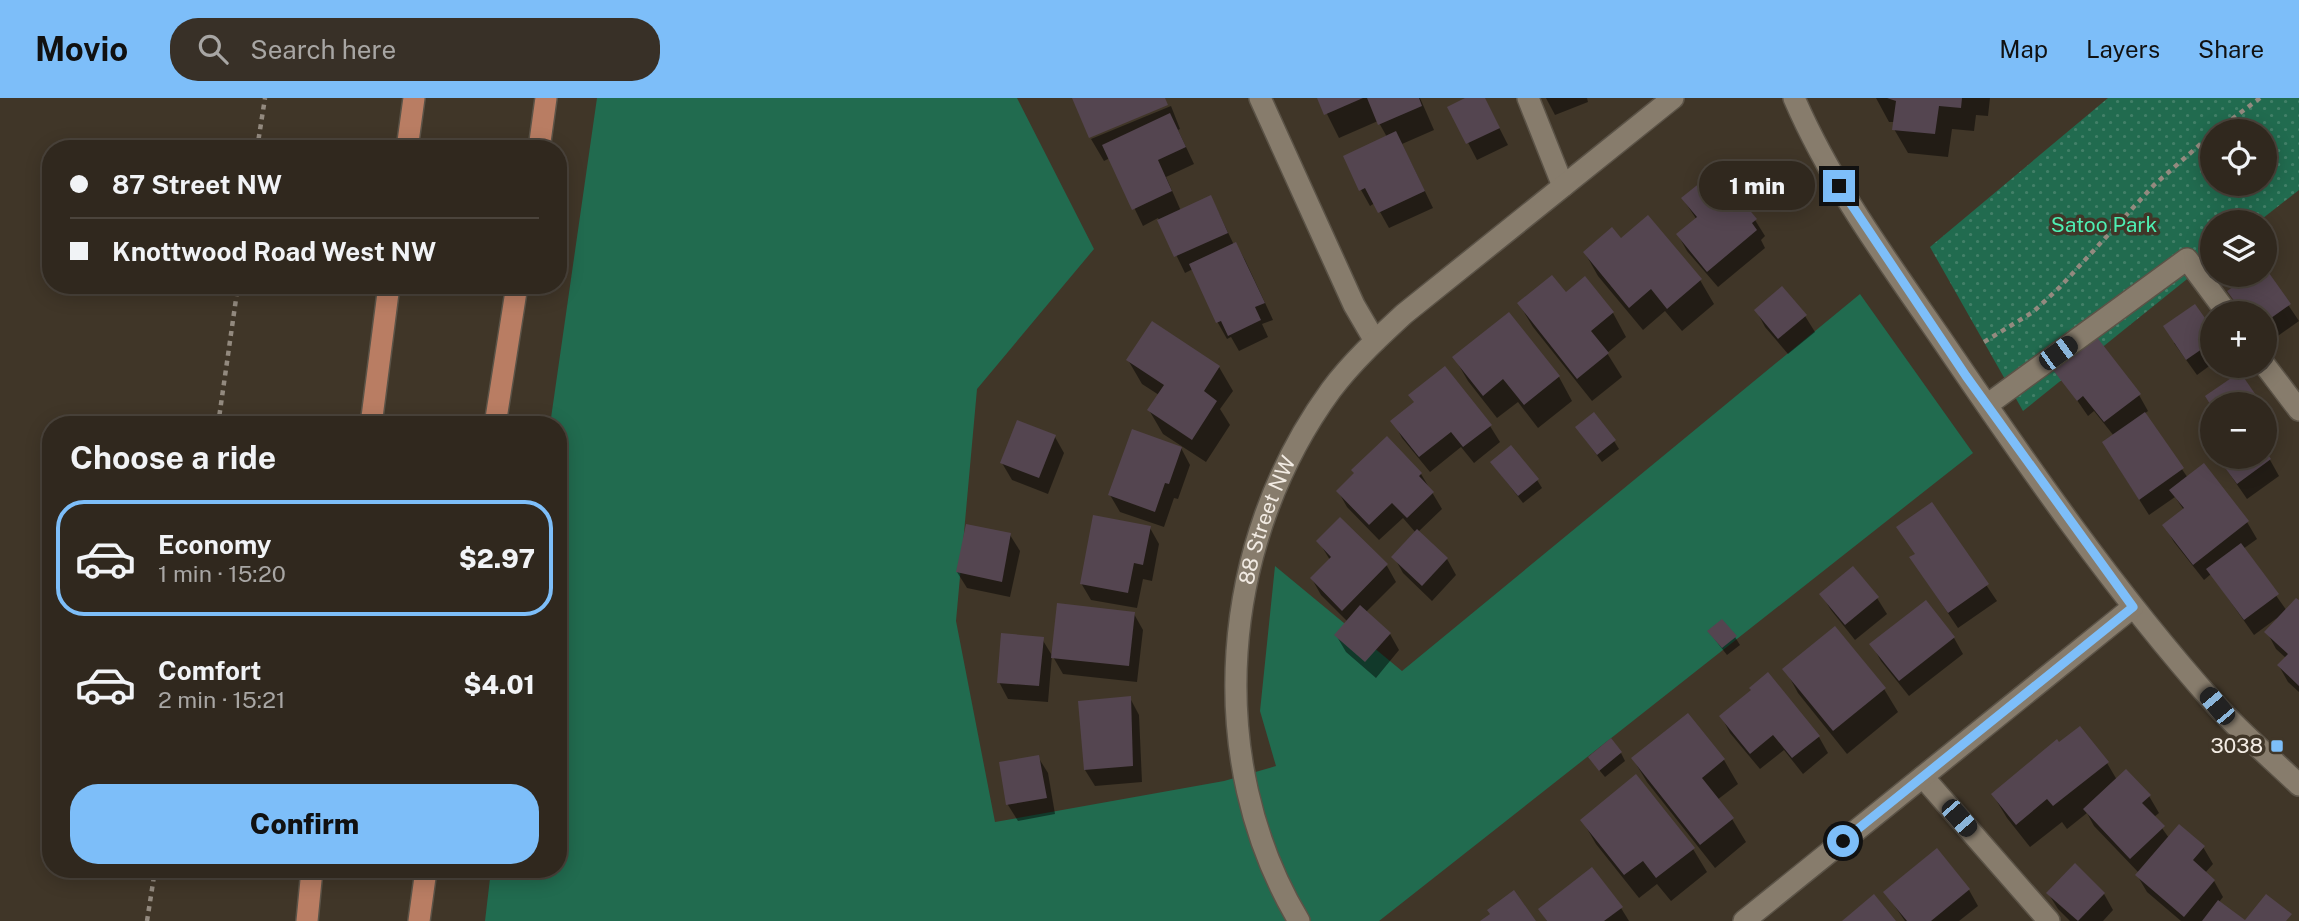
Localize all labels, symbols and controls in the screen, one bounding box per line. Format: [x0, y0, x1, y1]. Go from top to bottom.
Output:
search box [170, 18, 660, 81]
text: Movio [35, 30, 128, 68]
icon: search [194, 30, 232, 68]
text: Search here [250, 34, 396, 65]
text: Map [1999, 35, 2048, 63]
text: Layers [2086, 35, 2160, 63]
text: Share [2198, 35, 2264, 63]
map controls [2200, 119, 2277, 469]
button: locate [2200, 119, 2277, 196]
callout: 1 min [1699, 162, 1814, 210]
text: 87 Street NW [112, 169, 282, 200]
route end [1823, 170, 1855, 202]
text: 1 min [1729, 172, 1785, 199]
button: layers [2200, 210, 2277, 287]
park label: Satoo Park [2051, 212, 2157, 237]
text: Knottwood Road West NW [112, 236, 436, 267]
button: + [2200, 301, 2277, 378]
car [2035, 332, 2082, 374]
button: − [2200, 392, 2277, 469]
text: Choose a ride [70, 439, 276, 476]
street label: 88 Street NW [1233, 452, 1301, 587]
icon: car [74, 527, 137, 590]
text: Economy [158, 529, 271, 560]
text: $2.97 [459, 543, 535, 574]
text: 1 min · 15:20 [158, 560, 286, 587]
icon: car [74, 653, 137, 716]
text: Comfort [158, 655, 261, 686]
text: $4.01 [464, 669, 535, 700]
car [2196, 683, 2239, 729]
text: 2 min · 15:21 [158, 686, 285, 713]
place label: 3038 [2211, 733, 2263, 758]
marker: 3038 [2269, 738, 2285, 754]
button: Confirm [70, 784, 539, 864]
car [1938, 795, 1981, 841]
route start [1827, 825, 1859, 857]

